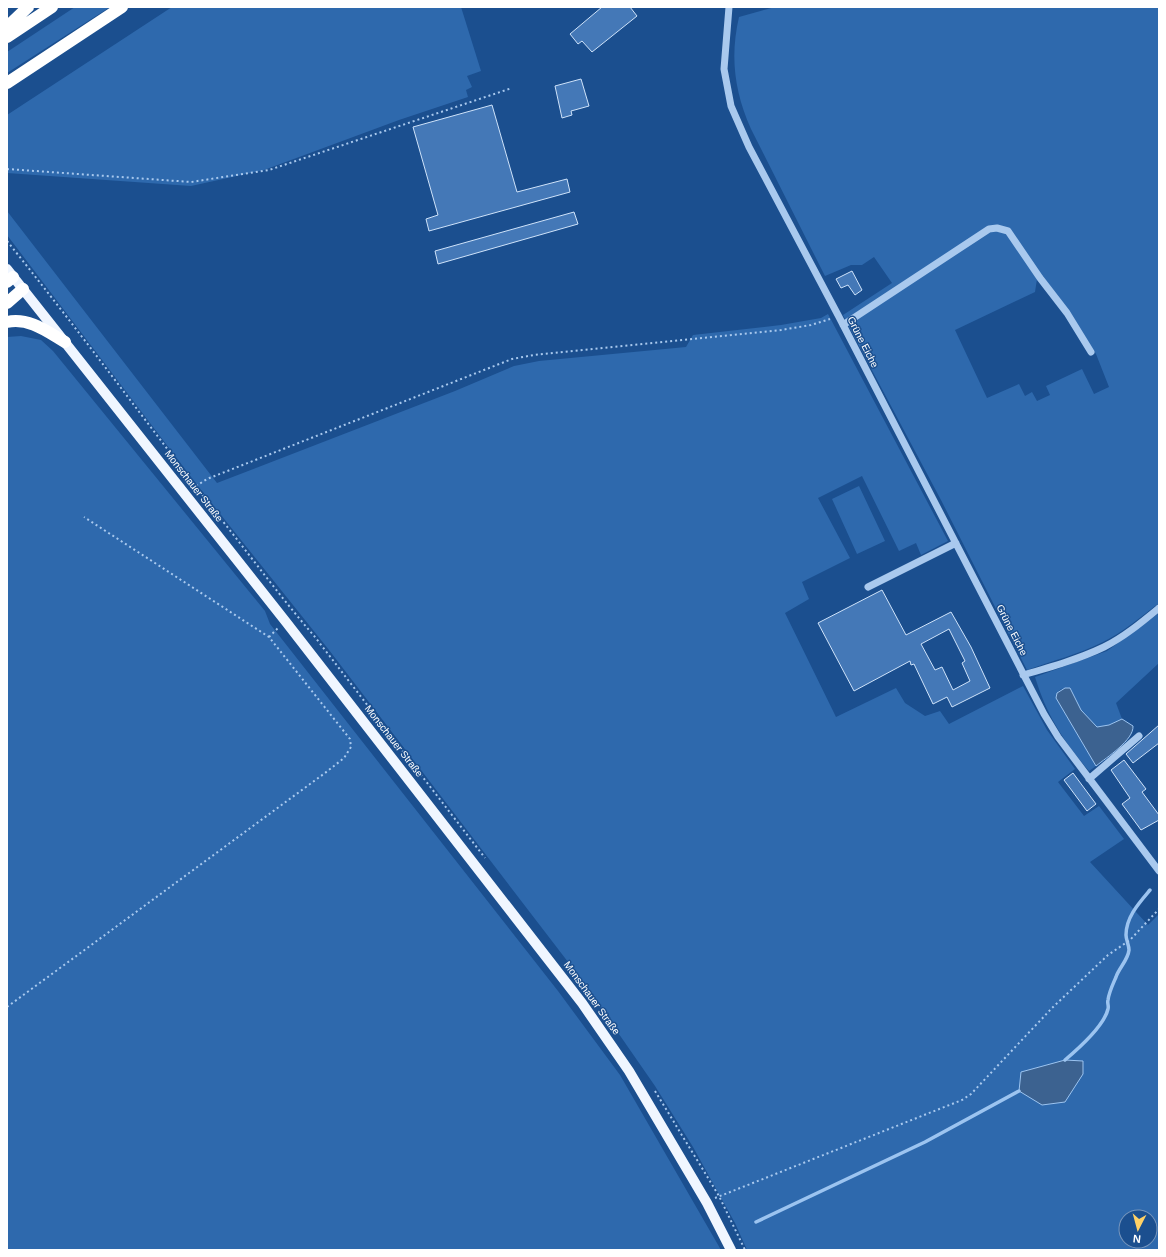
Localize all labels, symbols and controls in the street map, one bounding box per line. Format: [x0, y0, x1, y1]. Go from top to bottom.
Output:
street label: Grüne Eiche [845, 315, 881, 370]
street label: Monschauer Straße [163, 448, 226, 524]
street label: Grüne Eiche [994, 603, 1030, 658]
street label: Monschauer Straße [363, 703, 426, 779]
street label: Monschauer Straße [562, 959, 623, 1037]
north arrow [1118, 1209, 1158, 1249]
text: N [1132, 1233, 1142, 1245]

